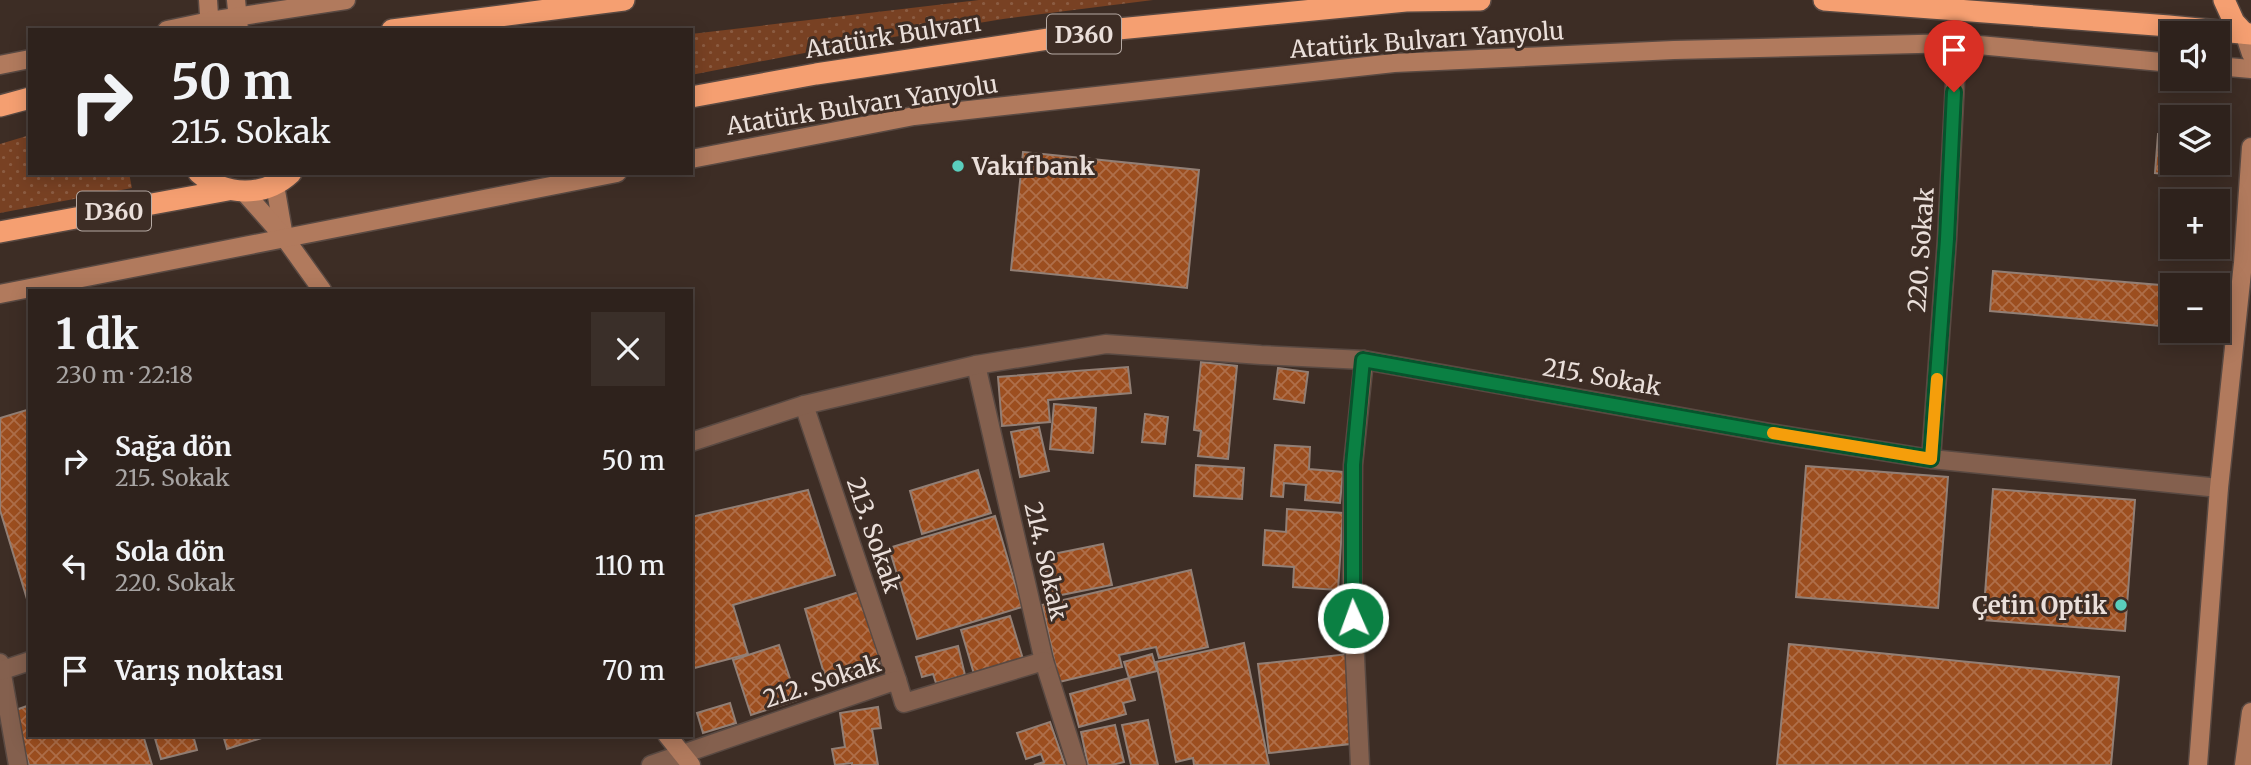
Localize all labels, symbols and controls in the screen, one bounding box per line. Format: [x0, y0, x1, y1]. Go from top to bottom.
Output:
street label: Atatürk Bulvarı [802, 7, 983, 65]
road number: D360 [1047, 14, 1121, 54]
street label: Atatürk Bulvarı Yanyolu [1288, 15, 1565, 65]
pin [1924, 20, 1984, 92]
map controls [2160, 21, 2230, 343]
button: sound [2160, 21, 2230, 91]
icon: arrive [1935, 31, 1973, 69]
text: 50 m [171, 51, 292, 112]
icon: right [56, 56, 147, 147]
street label: Atatürk Bulvarı Yanyolu [723, 68, 1000, 142]
button: layers [2160, 105, 2230, 175]
text: 215. Sokak [171, 112, 331, 152]
place label: Vakıfbank [971, 151, 1095, 182]
marker: Vakıfbank [950, 158, 966, 174]
street label: 220. Sokak [1901, 186, 1941, 314]
button: + [2160, 189, 2230, 259]
road number: D360 [77, 192, 151, 230]
button: − [2160, 273, 2230, 343]
text: 1 dk [56, 308, 138, 360]
button: close [591, 312, 665, 386]
street label: 215. Sokak [1540, 351, 1664, 403]
text: 230 m · 22:18 [56, 360, 193, 389]
text: Sağa dön [115, 430, 232, 463]
icon: right [56, 442, 94, 480]
text: 50 m [601, 444, 665, 477]
text: 215. Sokak [115, 463, 230, 492]
street label: 213. Sokak [840, 473, 908, 597]
street label: 214. Sokak [1017, 499, 1075, 624]
text: Sola dön [115, 535, 225, 568]
icon: left [56, 547, 94, 585]
text: 110 m [595, 549, 665, 582]
text: 220. Sokak [115, 568, 235, 597]
position arrow [1316, 581, 1390, 655]
place label: Çetin Optik [1972, 590, 2107, 621]
marker: Çetin Optik [2113, 597, 2129, 613]
street label: 212. Sokak [759, 647, 885, 715]
icon: arrive [56, 652, 94, 690]
text: Varış noktası [115, 654, 283, 687]
text: 70 m [602, 654, 665, 687]

